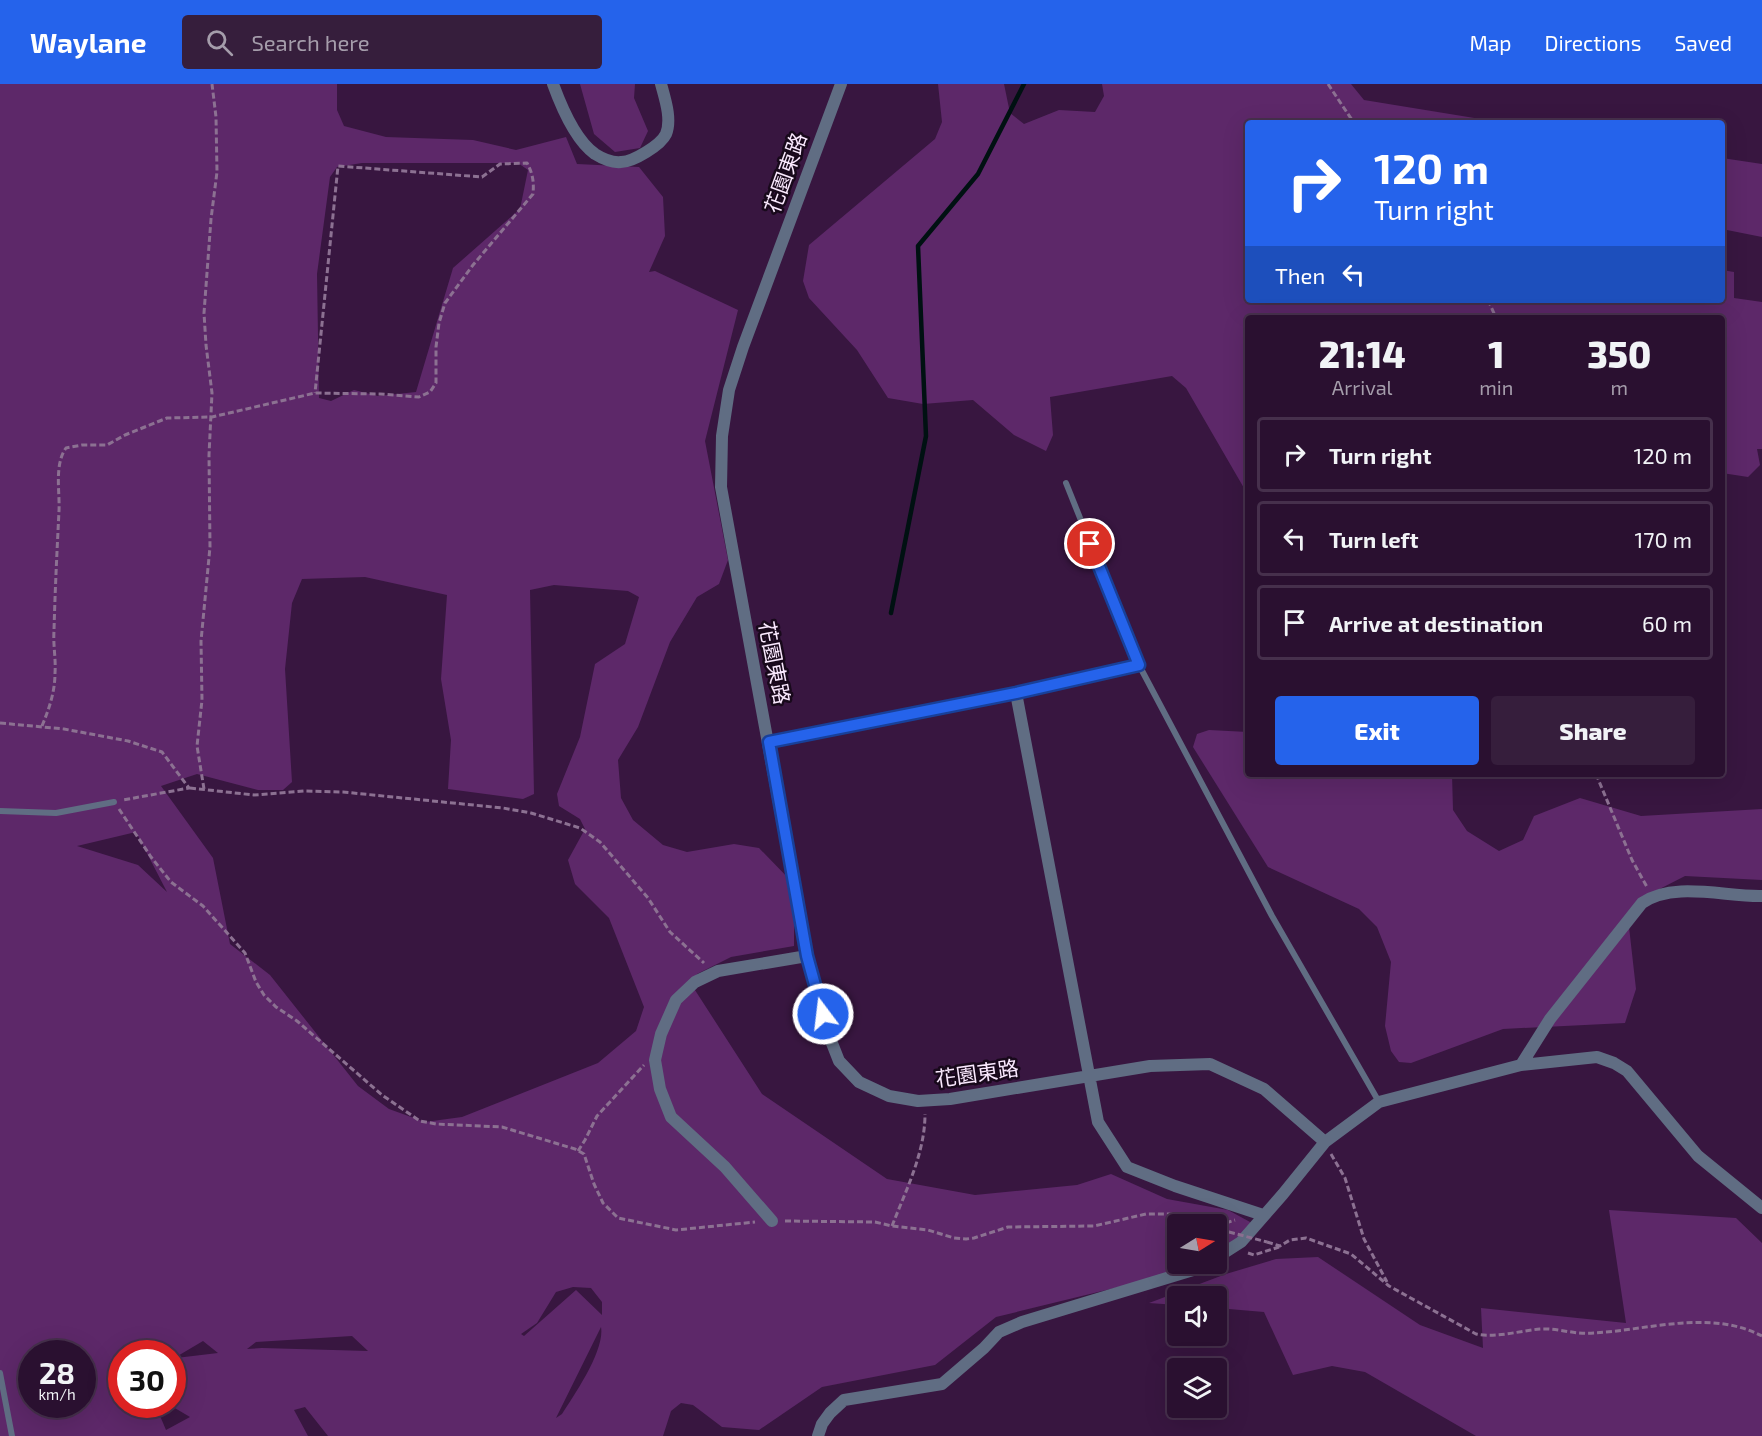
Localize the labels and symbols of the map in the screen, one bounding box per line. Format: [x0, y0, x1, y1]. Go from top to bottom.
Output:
street label: 花園東路 [758, 129, 811, 216]
pin [1064, 518, 1115, 569]
street label: 花園東路 [755, 619, 796, 706]
position arrow [791, 982, 855, 1046]
street label: 花園東路 [933, 1054, 1020, 1091]
north arrow [1167, 1214, 1227, 1274]
speed limit sign: 30 [108, 1340, 186, 1418]

